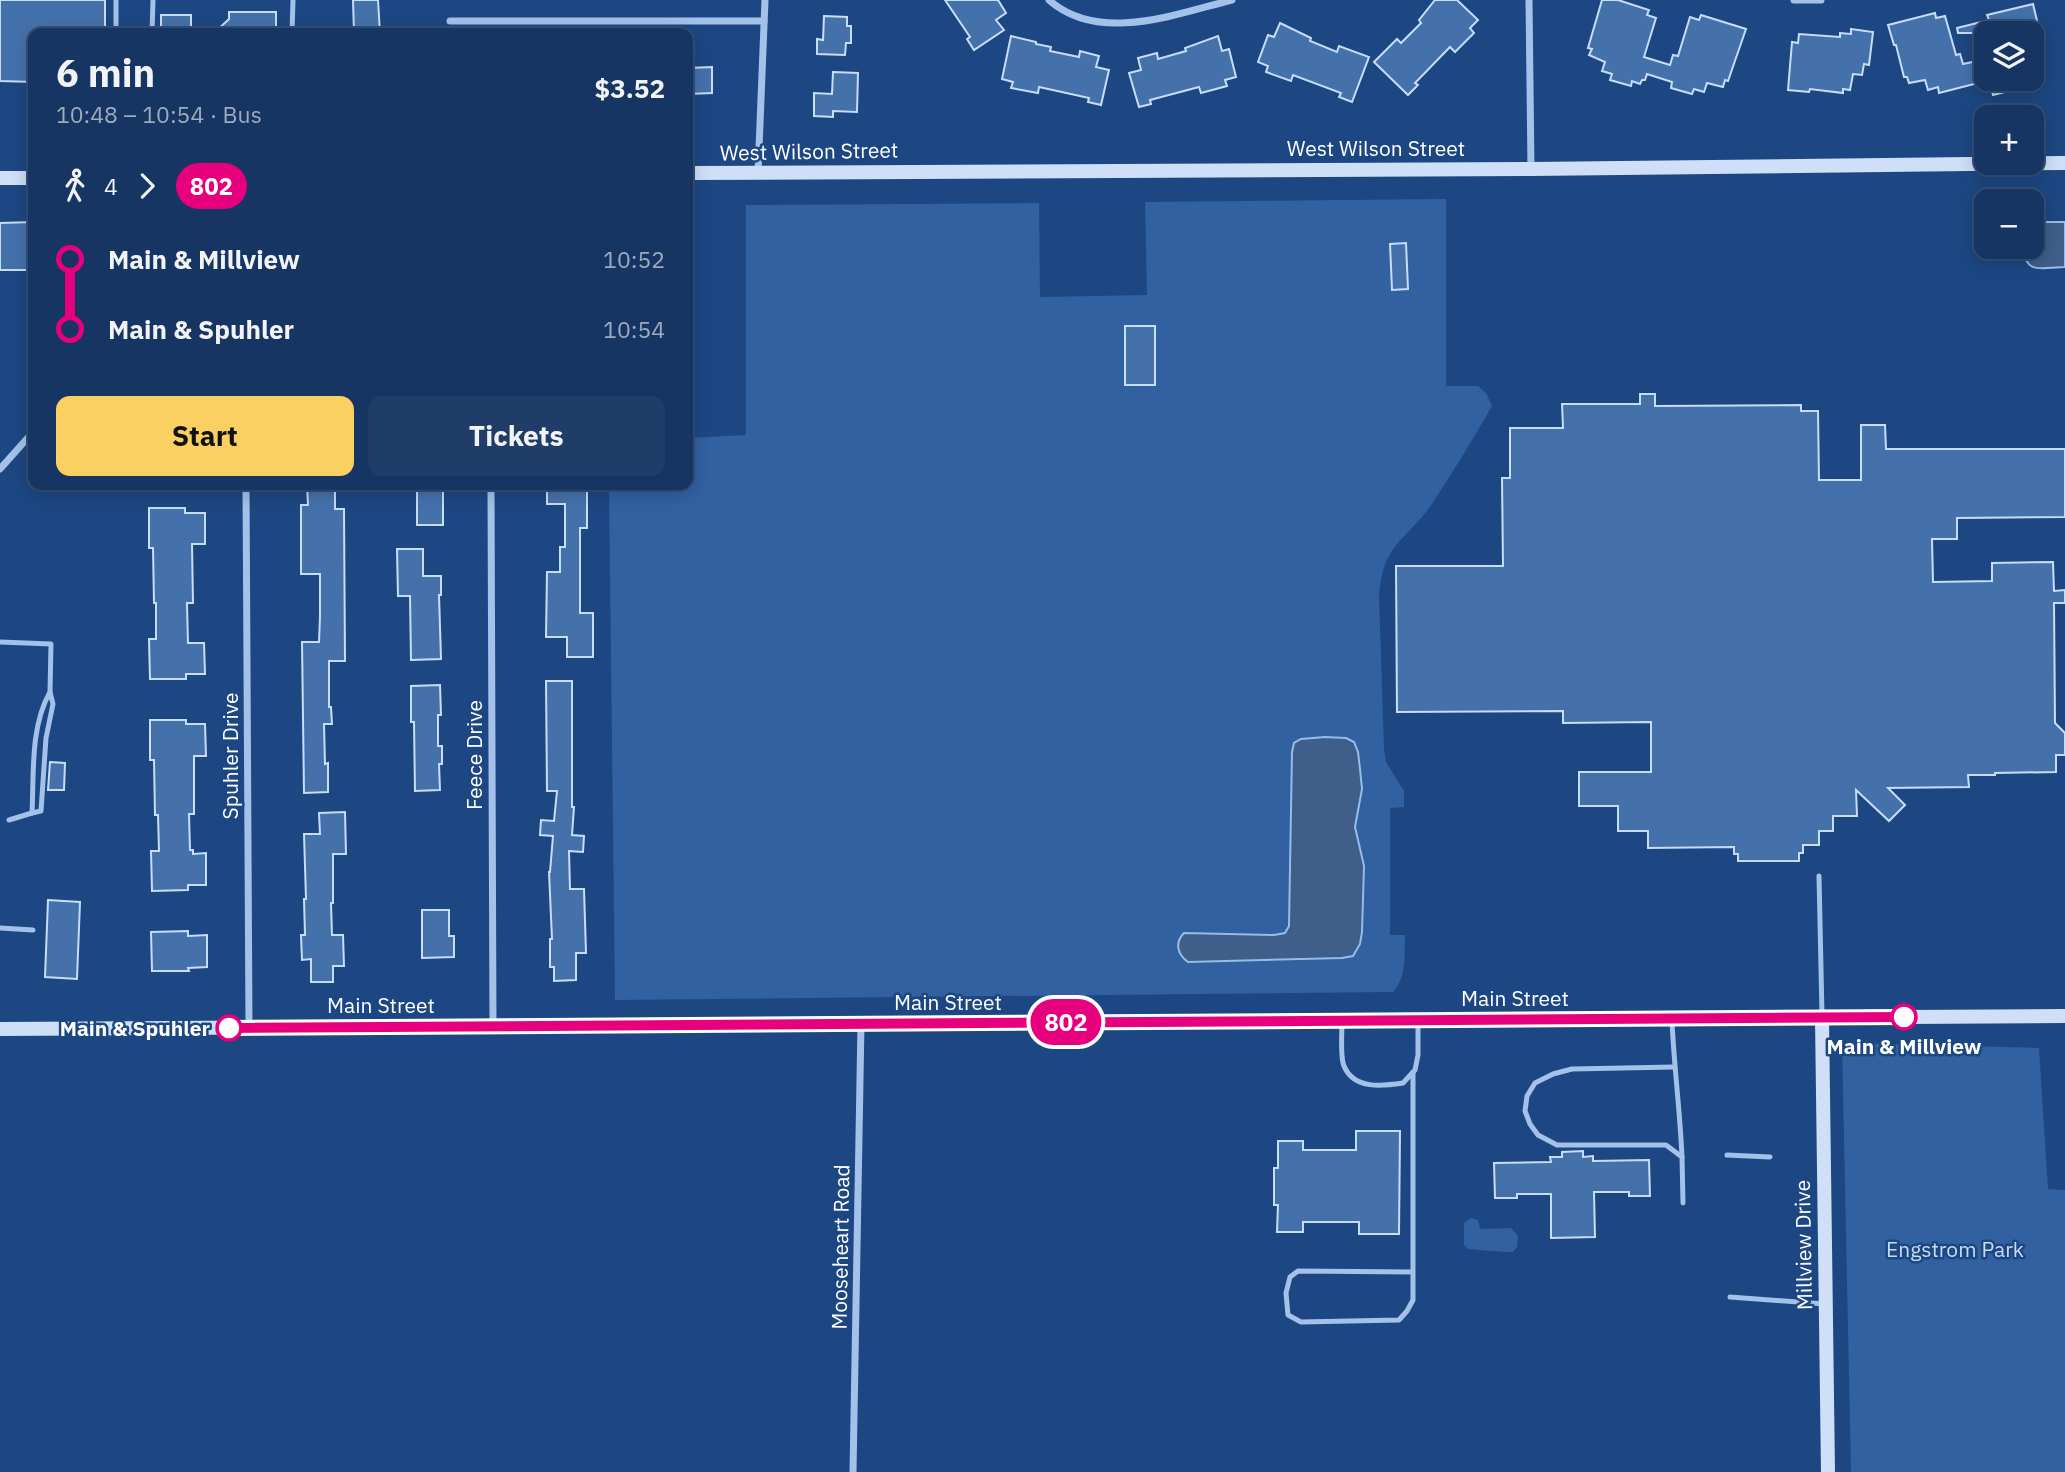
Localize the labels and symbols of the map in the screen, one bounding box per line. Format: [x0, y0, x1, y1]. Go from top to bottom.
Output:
street label: West Wilson Street [1287, 134, 1465, 162]
street label: West Wilson Street [720, 135, 898, 167]
street label: Spuhler Drive [216, 693, 244, 819]
street label: Feece Drive [460, 700, 488, 810]
street label: Main Street [1461, 984, 1569, 1012]
street label: Main Street [894, 988, 1002, 1016]
street label: Main Street [327, 991, 435, 1019]
line badge: 802 [1026, 999, 1106, 1045]
marker: Main & Millview [1891, 1004, 1917, 1030]
place label: Main & Spuhler [60, 1014, 211, 1042]
marker: Main & Spuhler [216, 1015, 242, 1041]
place label: Main & Millview [1826, 1032, 1982, 1060]
street label: Mooseheart Road [825, 1164, 855, 1330]
street label: Millview Drive [1788, 1180, 1818, 1310]
park label: Engstrom Park [1886, 1235, 2024, 1263]

